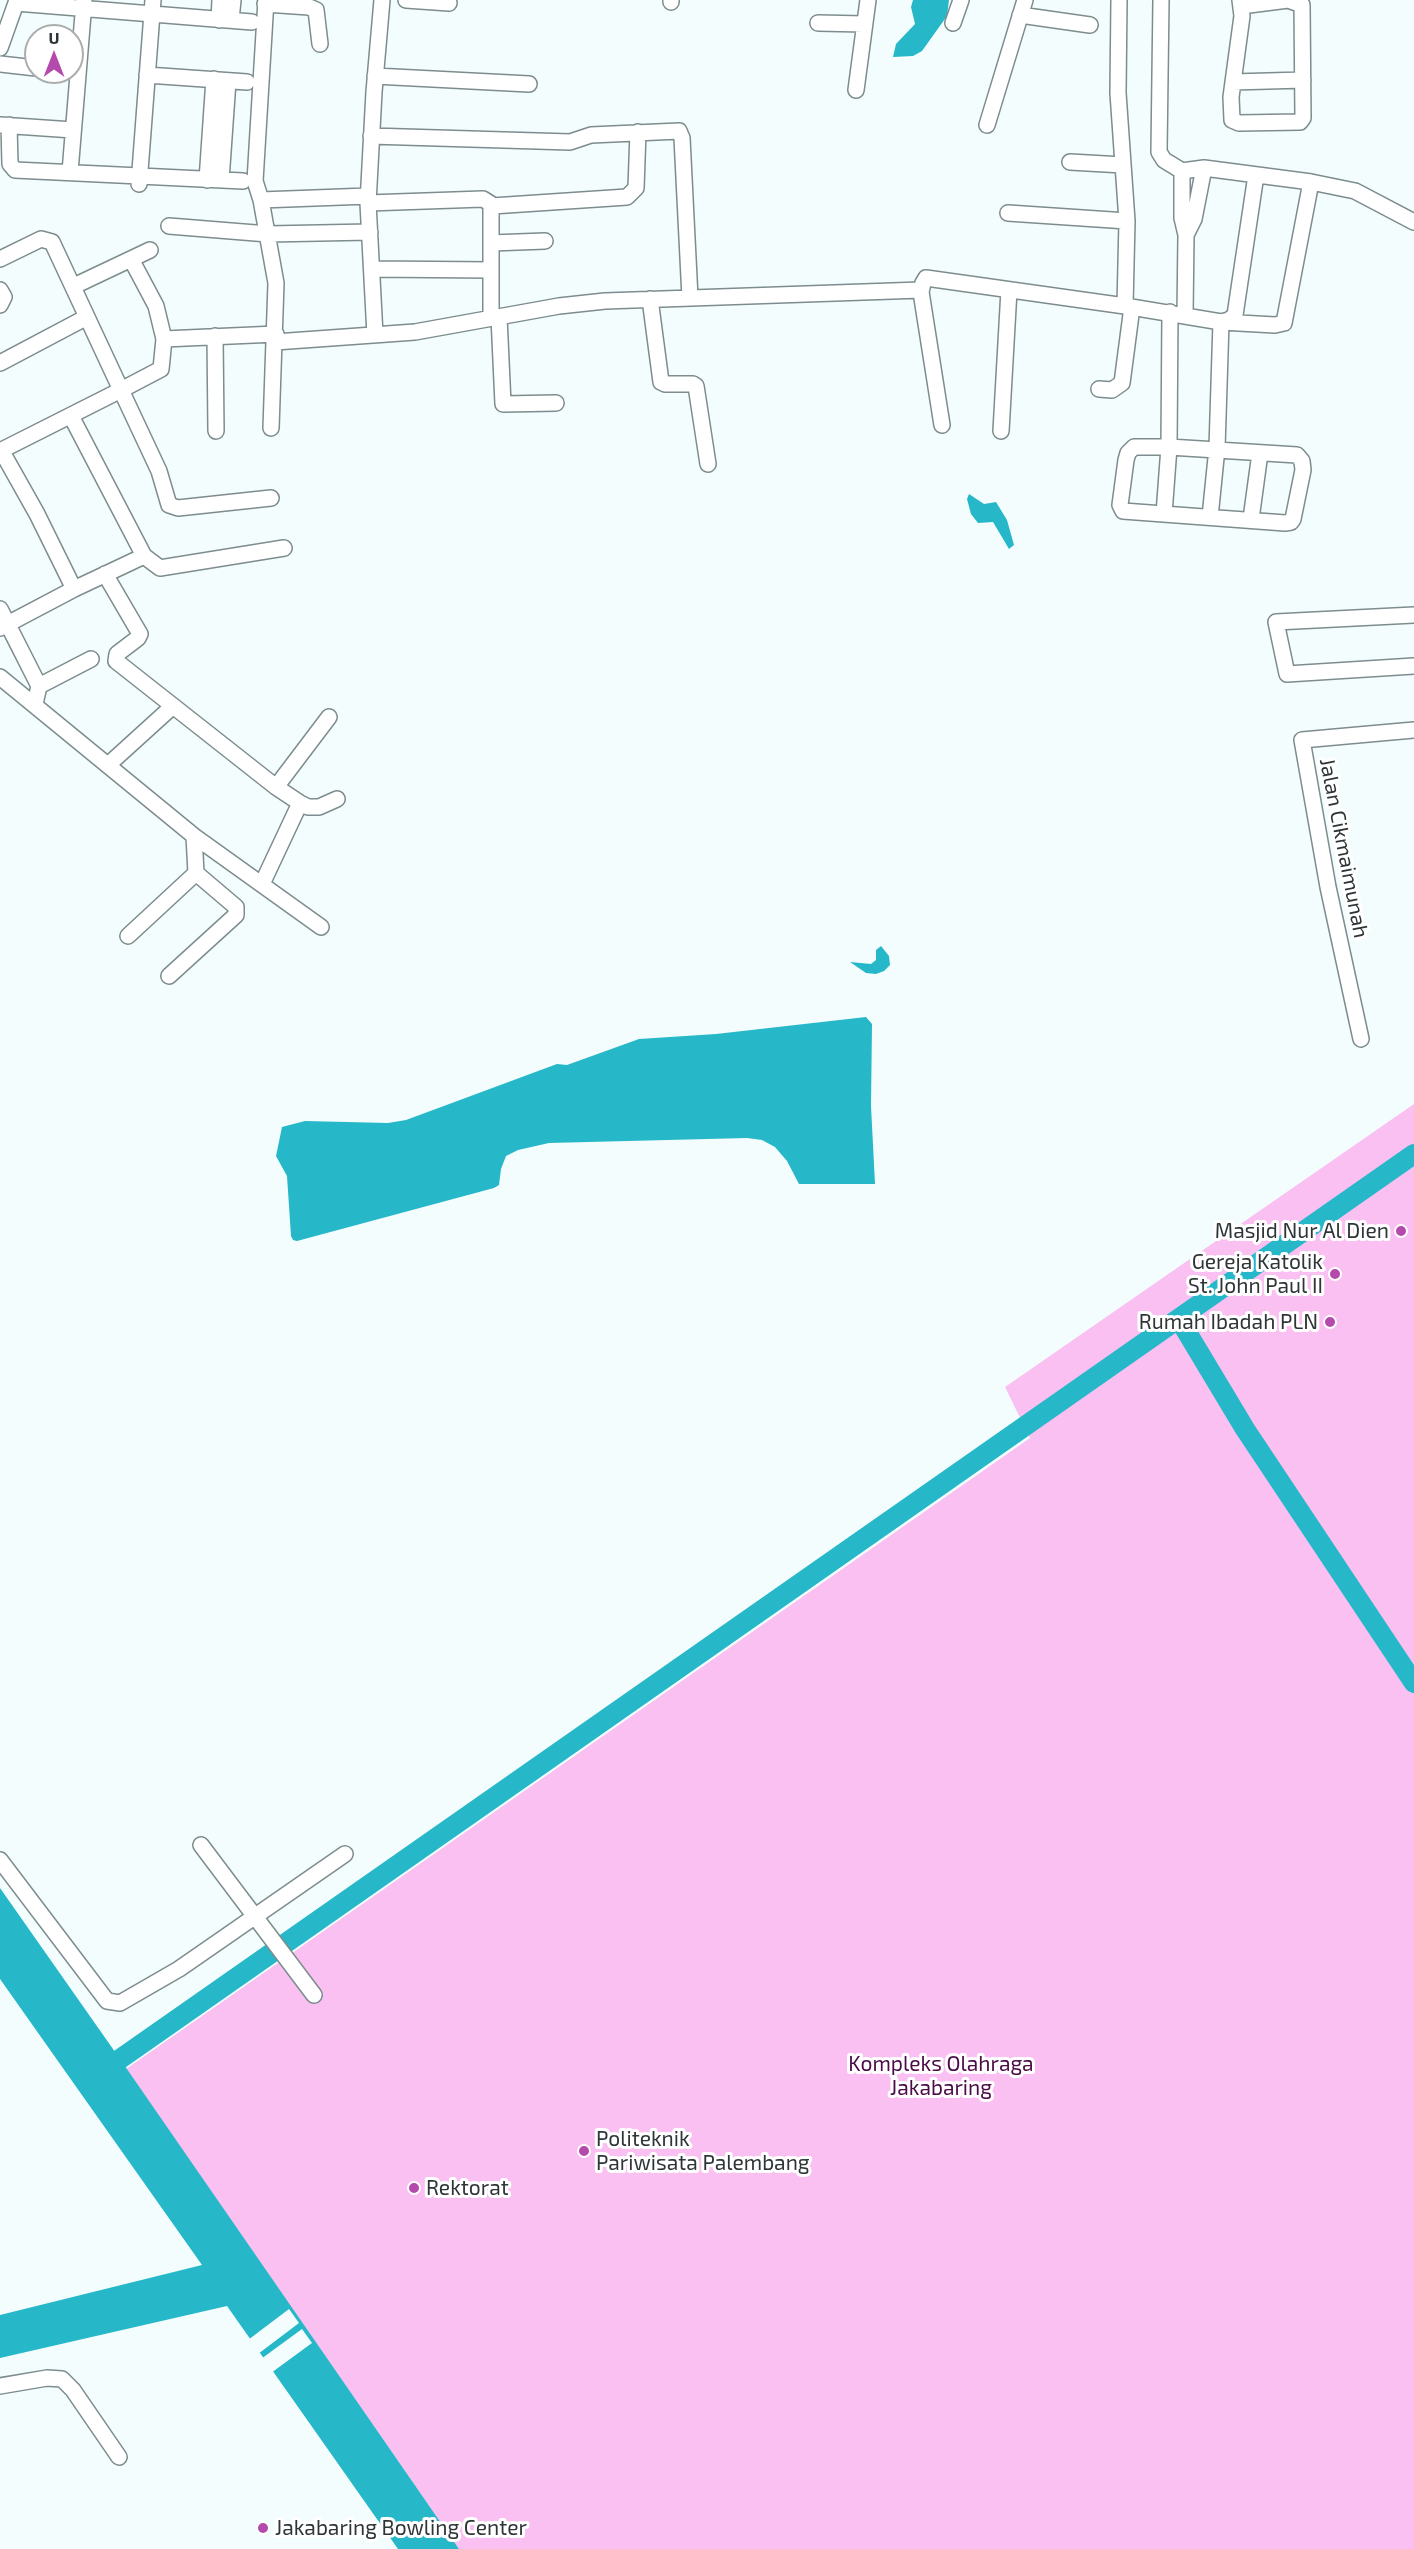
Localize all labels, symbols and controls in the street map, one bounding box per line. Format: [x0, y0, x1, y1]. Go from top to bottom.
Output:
north arrow [24, 24, 84, 84]
text: U [49, 28, 59, 47]
street label: Jalan Cikmaimunah [1314, 756, 1374, 940]
place label: Masjid Nur Al Dien [1215, 1218, 1389, 1244]
marker: Masjid Nur Al Dien [1394, 1224, 1408, 1238]
place label: Gereja Katolik St. John Paul II [1188, 1249, 1323, 1299]
marker: Gereja Katolik St. John Paul II [1328, 1267, 1342, 1281]
place label: Rumah Ibadah PLN [1139, 1309, 1318, 1335]
marker: Rumah Ibadah PLN [1323, 1315, 1337, 1329]
park label: Kompleks Olahraga Jakabaring [848, 2051, 1034, 2101]
place label: Politeknik Pariwisata Palembang [596, 2126, 810, 2176]
marker: Politeknik Pariwisata Palembang [577, 2144, 591, 2158]
place label: Rektorat [426, 2175, 509, 2201]
marker: Rektorat [407, 2181, 421, 2195]
place label: Jakabaring Bowling Center [275, 2515, 527, 2541]
marker: Jakabaring Bowling Center [256, 2521, 270, 2535]

